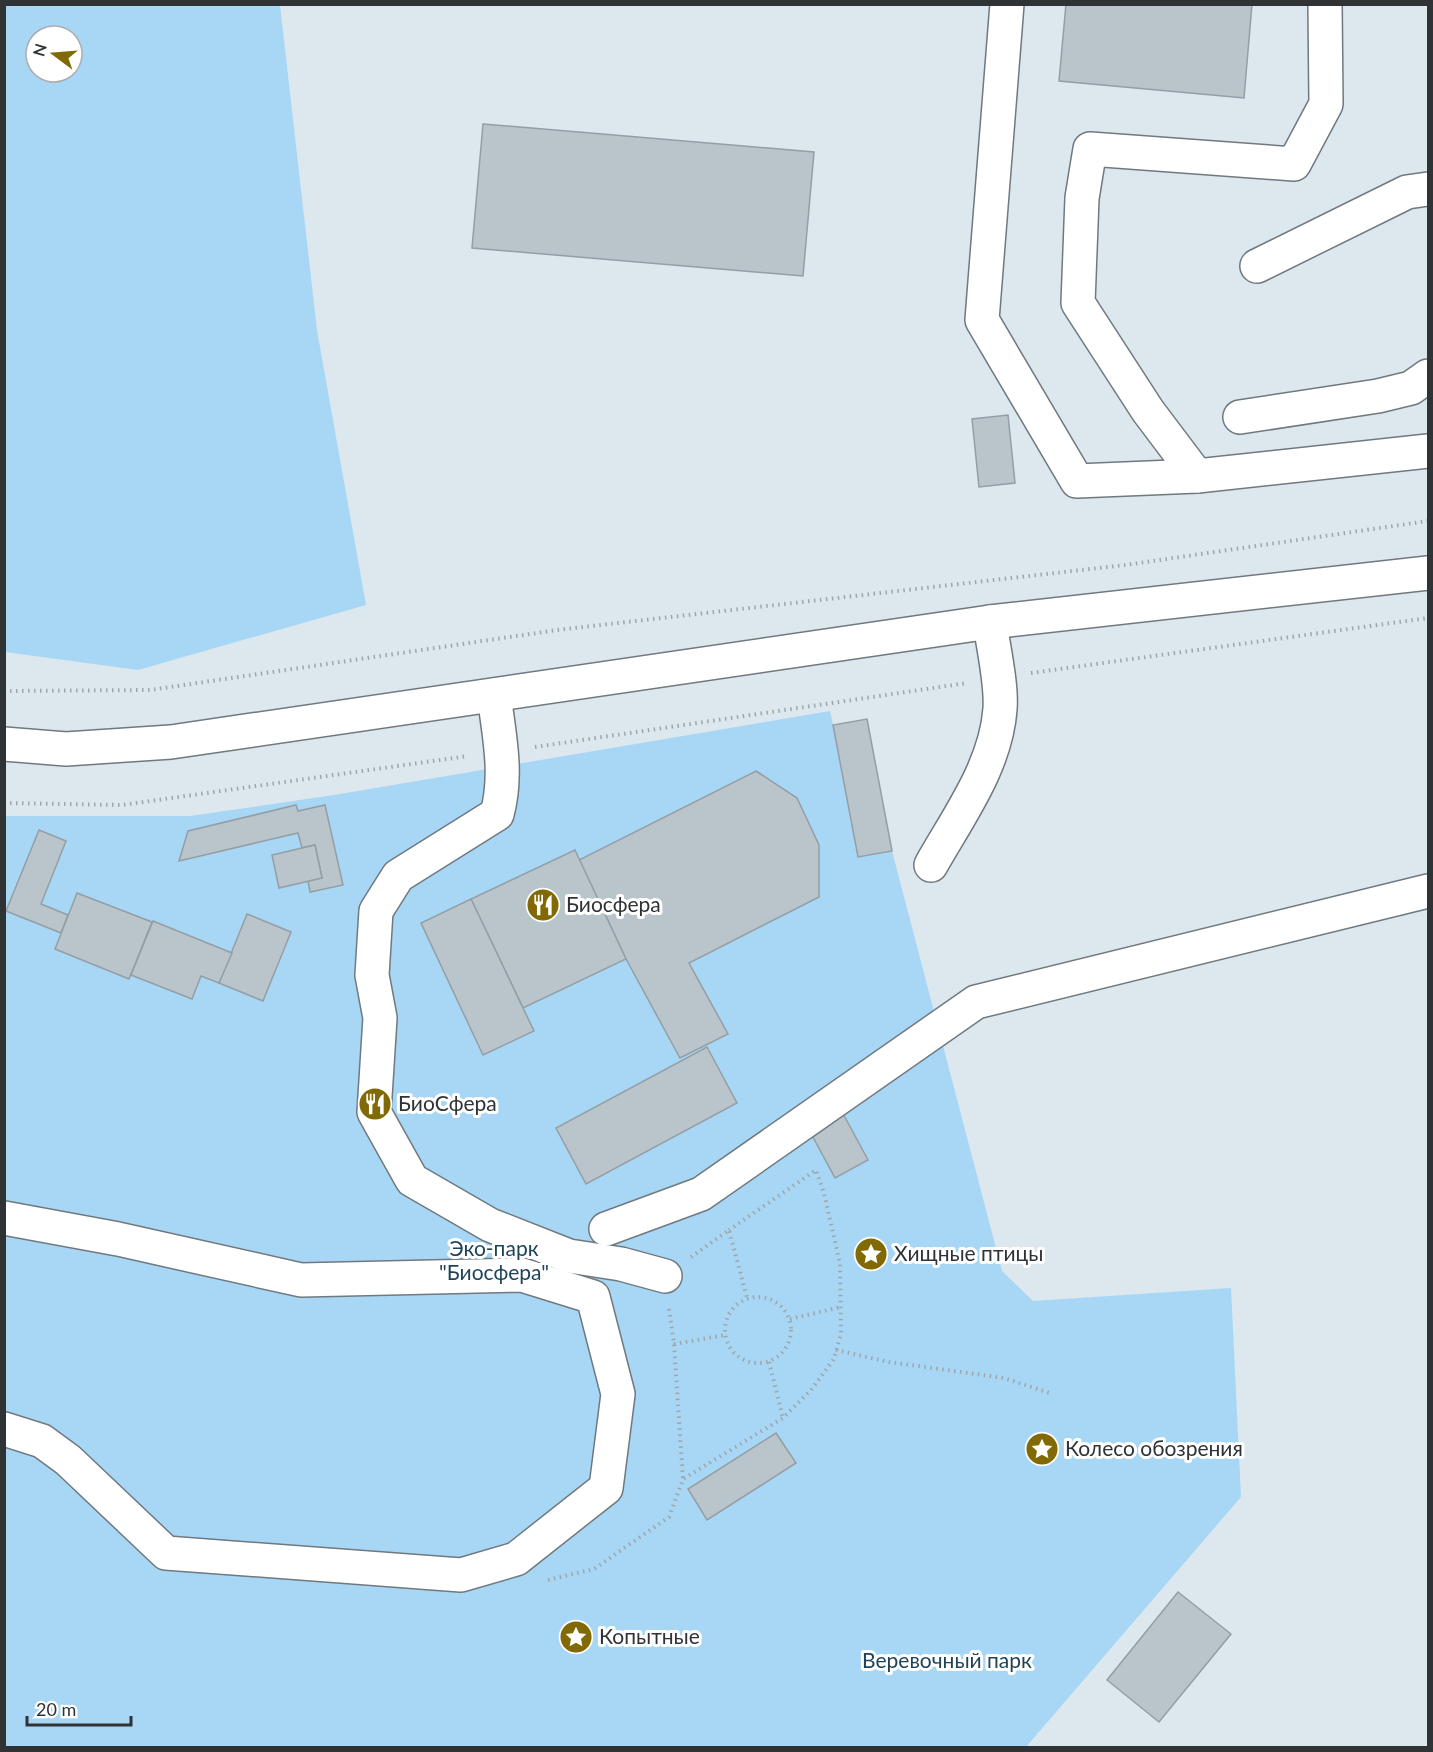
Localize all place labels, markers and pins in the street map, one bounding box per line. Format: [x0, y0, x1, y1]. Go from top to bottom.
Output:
restaurant icon: Биосфера [525, 887, 561, 923]
place label: Биосфера [566, 891, 661, 916]
restaurant icon: БиоСфера [357, 1086, 393, 1122]
place label: БиоСфера [398, 1090, 497, 1115]
place icon: Хищные птицы [853, 1236, 889, 1272]
place label: Хищные птицы [894, 1240, 1043, 1265]
place icon: Колесо обозрения [1024, 1431, 1060, 1467]
place label: Колесо обозрения [1065, 1435, 1243, 1460]
place icon: Копытные [558, 1619, 594, 1655]
place label: Копытные [599, 1623, 700, 1648]

